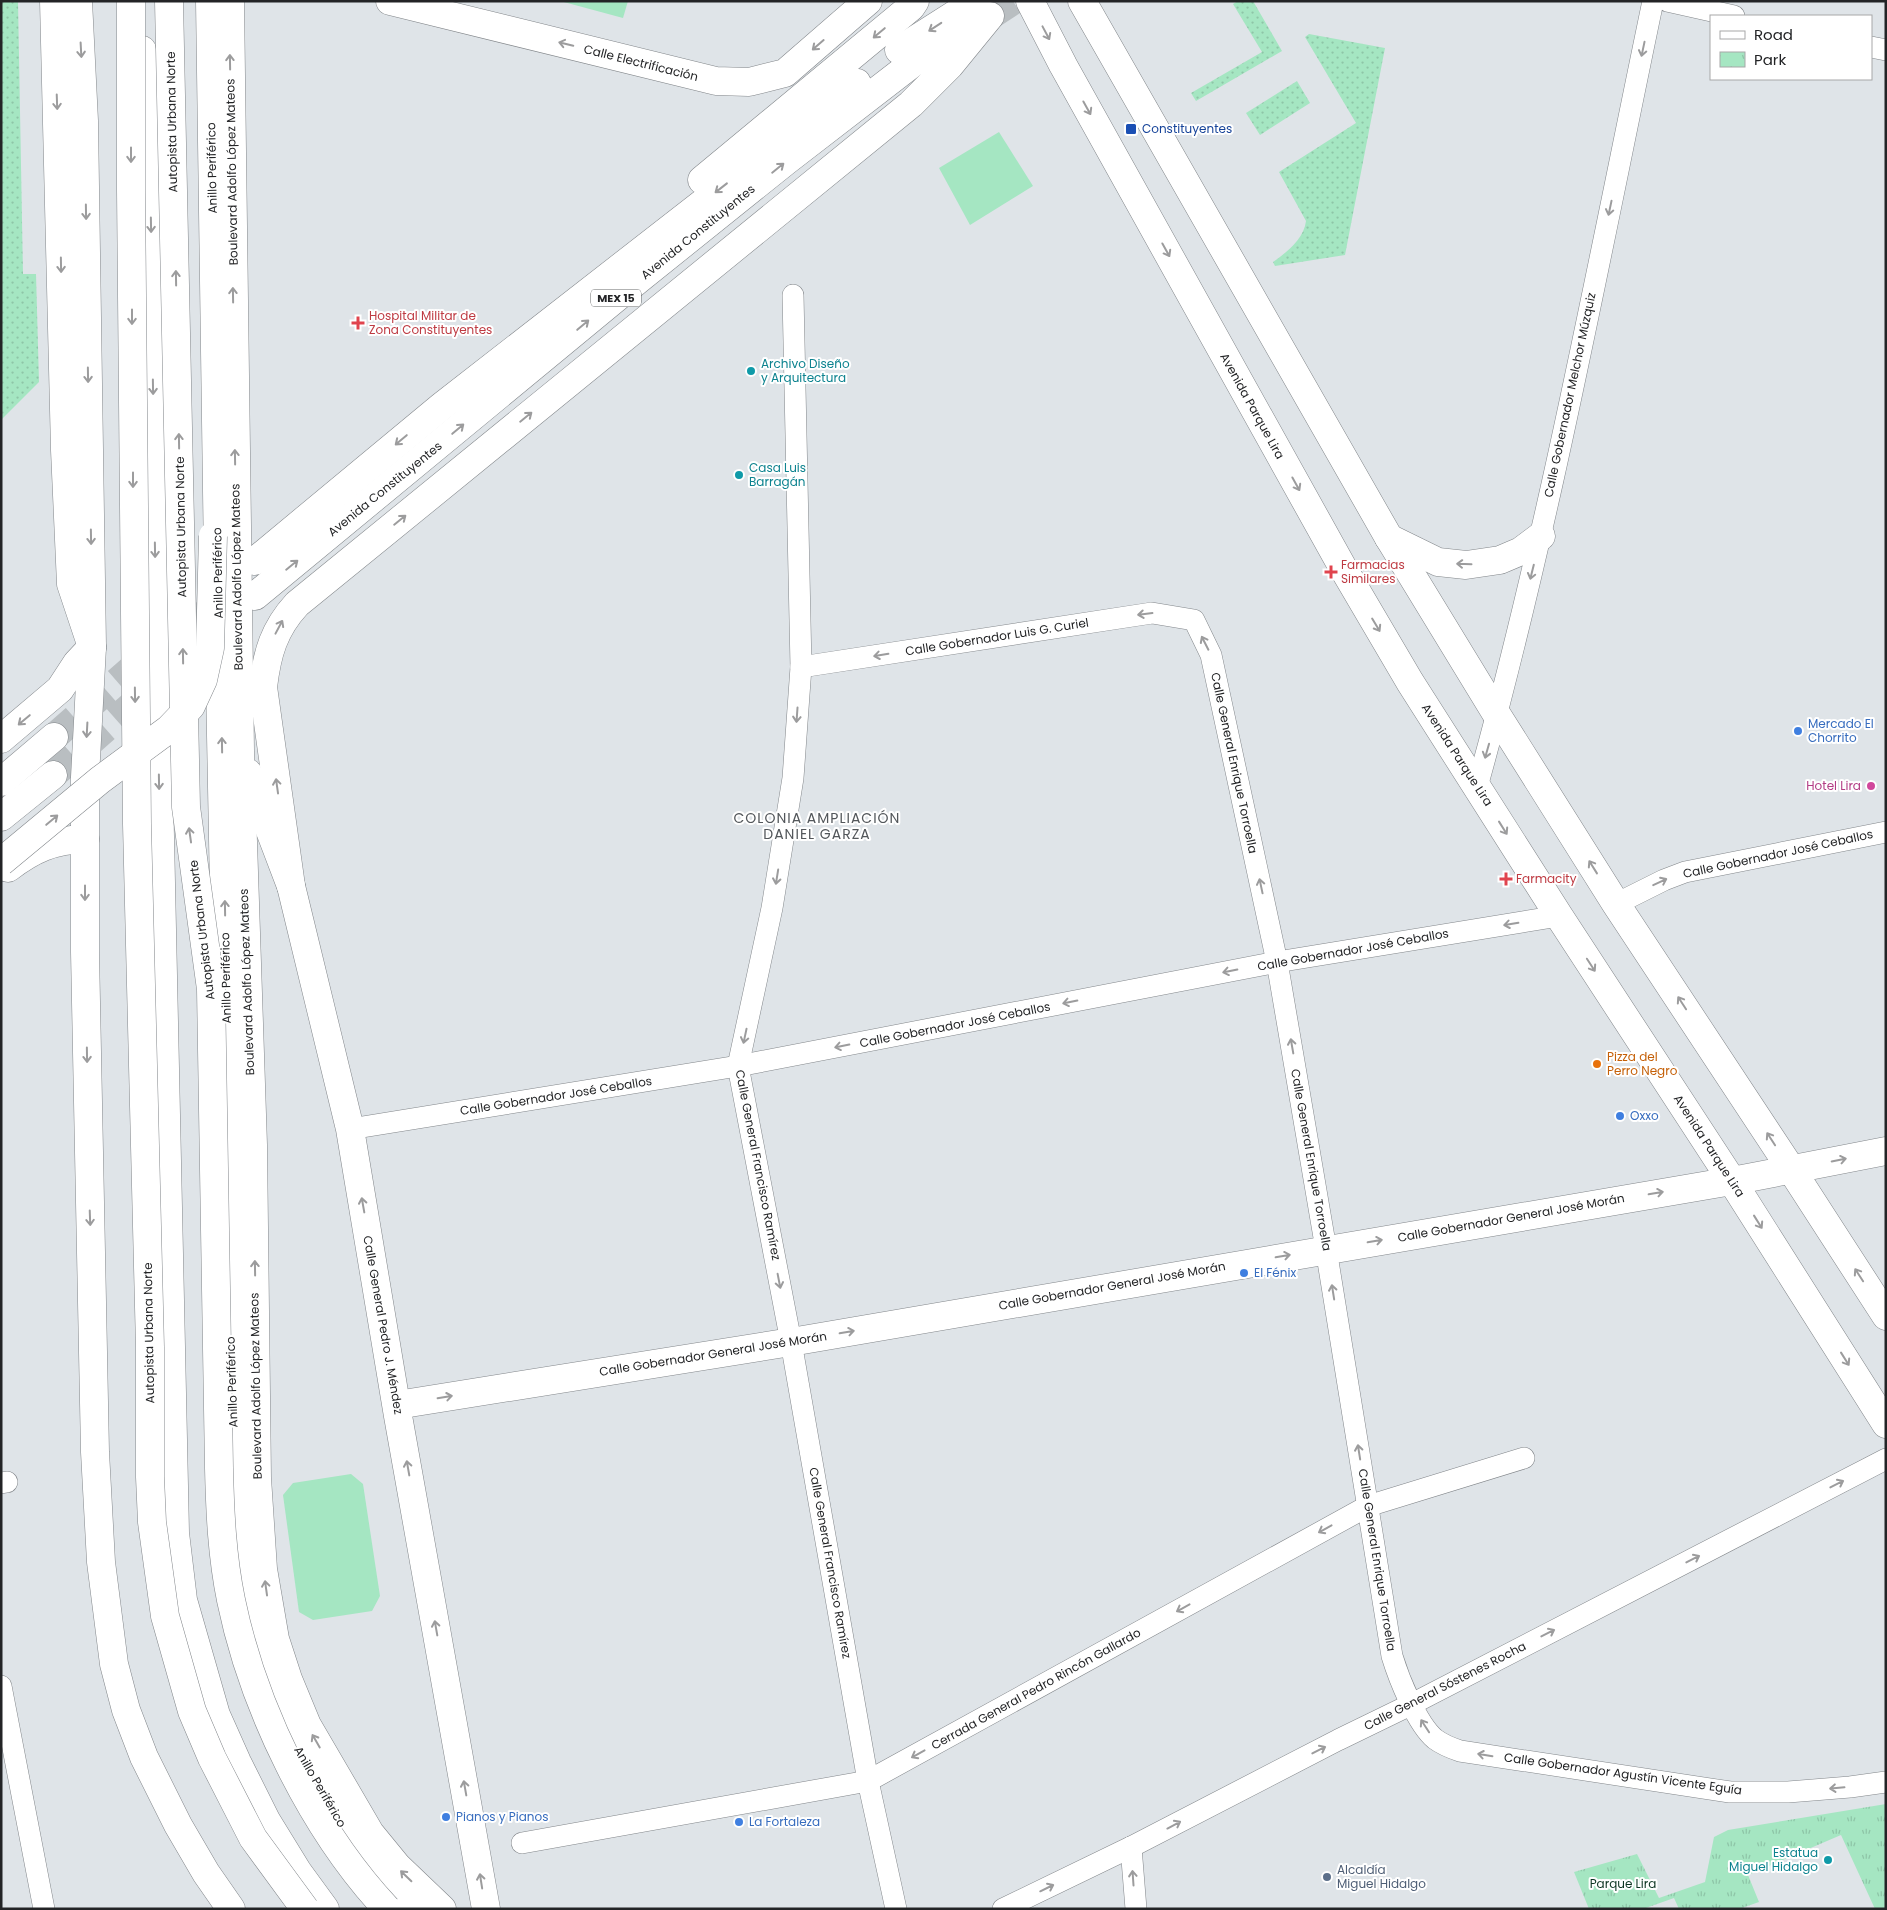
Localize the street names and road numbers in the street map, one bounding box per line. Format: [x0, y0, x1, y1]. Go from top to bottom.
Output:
street label: Calle Electrificación [582, 40, 700, 85]
street label: Autopista Urbana Norte [162, 51, 181, 193]
street label: Boulevard Adolfo López Mateos [221, 79, 242, 265]
street label: Anillo Periférico [202, 122, 221, 214]
street label: Avenida Constituyentes [637, 180, 758, 283]
road number: MEX 15 [591, 290, 641, 306]
street label: Calle Gobernador Melchor Múzquiz [1539, 291, 1600, 499]
street label: Avenida Parque Lira [1216, 350, 1289, 462]
street label: Avenida Constituyentes [324, 437, 445, 540]
street label: Autopista Urbana Norte [171, 456, 190, 598]
street label: Boulevard Adolfo López Mateos [226, 484, 247, 670]
street label: Anillo Periférico [208, 527, 227, 619]
street label: Calle Gobernador Luis G. Curiel [904, 614, 1090, 659]
street label: Calle General Enrique Torroella [1207, 671, 1262, 855]
street label: Avenida Parque Lira [1418, 700, 1497, 809]
street label: Calle Gobernador José Ceballos [1681, 825, 1875, 882]
street label: Autopista Urbana Norte [184, 859, 219, 1001]
street label: Boulevard Adolfo López Mateos [235, 888, 258, 1076]
street label: Calle Gobernador José Ceballos [1256, 924, 1450, 975]
street label: Anillo Periférico [216, 932, 235, 1024]
street label: Calle Gobernador José Ceballos [858, 998, 1052, 1051]
street label: Calle General Francisco Ramírez [732, 1068, 785, 1262]
street label: Calle General Enrique Torroella [1287, 1068, 1336, 1252]
street label: Calle Gobernador José Ceballos [459, 1072, 653, 1119]
street label: Avenida Parque Lira [1670, 1091, 1749, 1200]
street label: Calle Gobernador General José Morán [1396, 1189, 1626, 1246]
street label: Calle General Pedro J. Méndez [359, 1234, 408, 1416]
street label: Calle Gobernador General José Morán [997, 1257, 1227, 1314]
street label: Autopista Urbana Norte [139, 1262, 158, 1404]
street label: Boulevard Adolfo López Mateos [245, 1293, 266, 1479]
street label: Calle Gobernador General José Morán [598, 1327, 828, 1380]
street label: Anillo Periférico [221, 1336, 242, 1428]
street label: Calle General Francisco Ramírez [805, 1466, 856, 1660]
street label: Calle General Enrique Torroella [1355, 1467, 1400, 1652]
street label: Cerrada General Pedro Rincón Gallardo [928, 1623, 1144, 1753]
street label: Calle General Sóstenes Rocha [1361, 1637, 1529, 1734]
street label: Anillo Periférico [290, 1743, 351, 1831]
street label: Calle Gobernador Agustín Vicente Eguía [1503, 1748, 1743, 1799]

